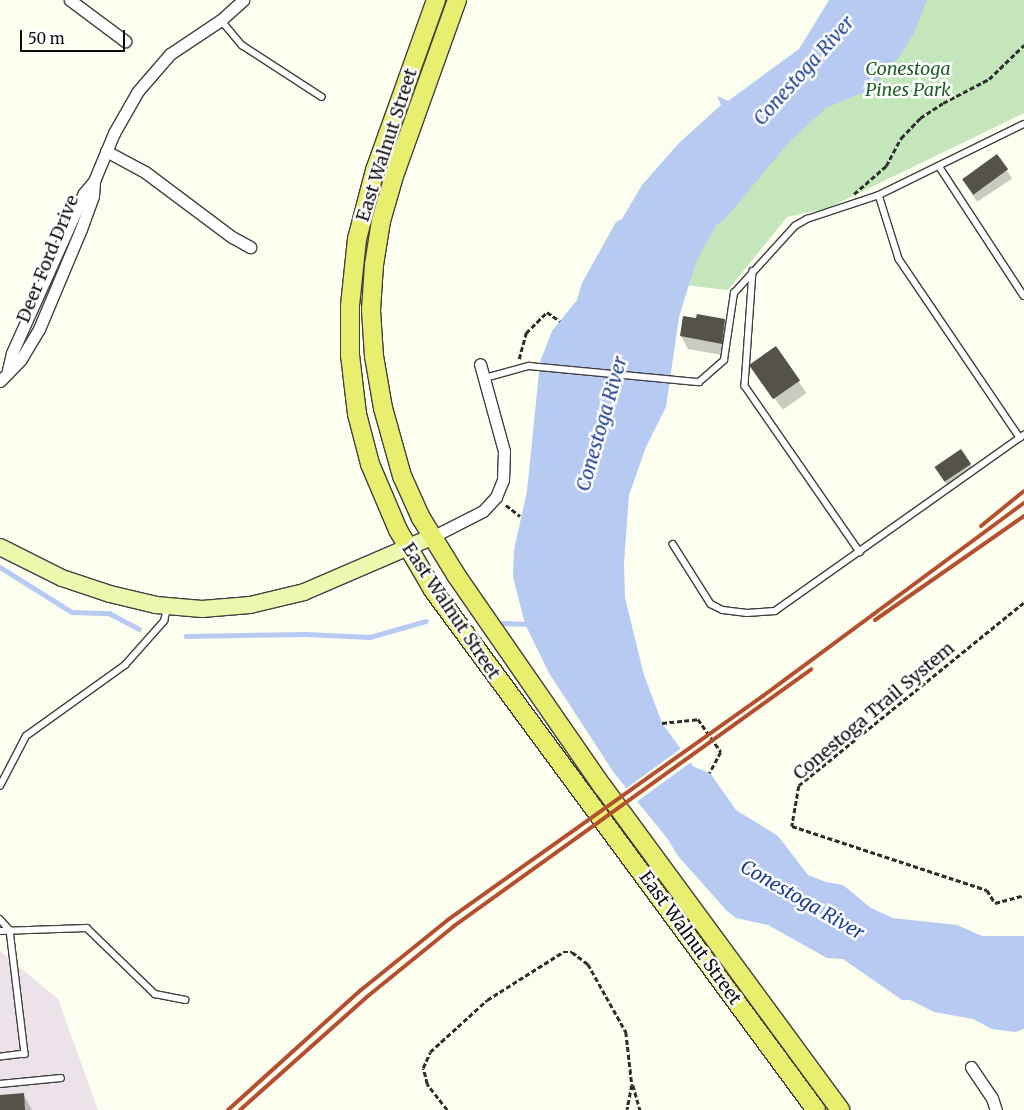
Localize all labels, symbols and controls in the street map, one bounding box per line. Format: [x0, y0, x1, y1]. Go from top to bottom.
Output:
water label: Conestoga River [749, 12, 859, 130]
scale bar [22, 20, 128, 52]
text: 50 m [28, 29, 65, 48]
park label: Conestoga Pines Park [865, 59, 951, 102]
street label: East Walnut Street [352, 66, 422, 224]
street label: Deer Ford Drive [13, 192, 83, 326]
water label: Conestoga River [572, 354, 632, 494]
street label: East Walnut Street [397, 539, 505, 683]
street label: Conestoga Trail System [789, 637, 959, 785]
water label: Conestoga River [736, 855, 868, 945]
street label: East Walnut Street [634, 867, 746, 1009]

